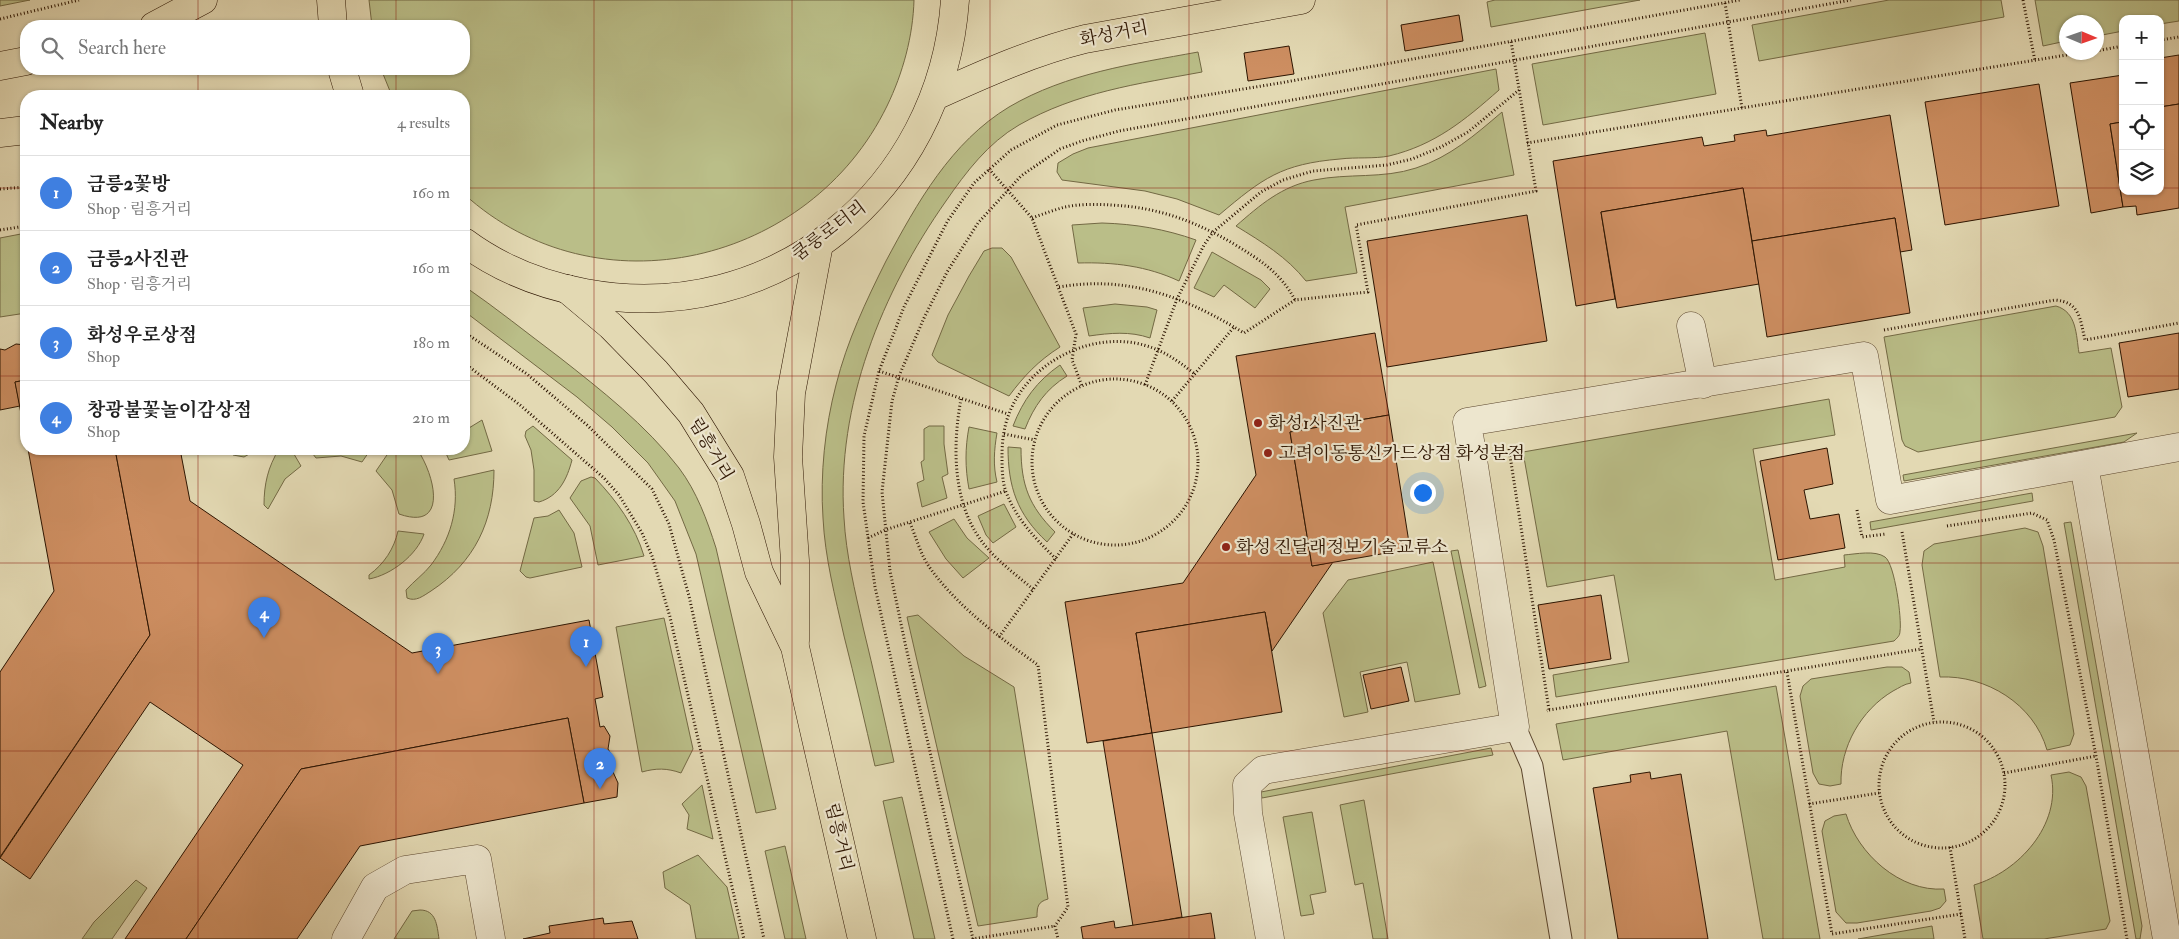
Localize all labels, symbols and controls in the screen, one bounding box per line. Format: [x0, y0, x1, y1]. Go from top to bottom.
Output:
north arrow [2059, 15, 2104, 60]
map controls [2119, 15, 2164, 195]
button: + [2119, 15, 2164, 60]
street label: 화성거리 [1078, 16, 1150, 52]
search box [20, 20, 470, 75]
icon: search [38, 34, 66, 62]
text: Search here [78, 36, 166, 60]
button: − [2119, 60, 2164, 105]
button: locate [2119, 105, 2164, 150]
text: Nearby [40, 109, 103, 136]
text: 4 results [397, 113, 450, 133]
button: layers [2119, 150, 2164, 195]
text: 금릉2꽃방 [87, 172, 170, 196]
text: 1 [53, 183, 59, 203]
text: 160 m [412, 183, 450, 203]
street label: 쿰룽로터리 [787, 196, 871, 266]
text: Shop · 림흥거리 [87, 199, 192, 219]
text: 금릉2사진관 [87, 247, 188, 271]
text: 2 [52, 258, 60, 278]
text: 160 m [412, 258, 450, 278]
text: Shop · 림흥거리 [87, 274, 192, 294]
text: 화성우로상점 [87, 323, 197, 347]
text: 3 [53, 333, 59, 353]
text: 180 m [413, 333, 450, 353]
text: Shop [87, 347, 120, 367]
text: 창광불꽃놀이감상점 [87, 398, 252, 422]
text: 4 [52, 408, 60, 428]
text: 210 m [412, 408, 450, 428]
place label: 화성1사진관 [1268, 412, 1362, 435]
street label: 림흥거리 [684, 413, 738, 485]
marker: 화성1사진관 [1252, 417, 1264, 429]
text: Shop [87, 422, 120, 442]
place label: 고려이동통신카드상점 화성분점 [1278, 442, 1525, 465]
marker: 고려이동통신카드상점 화성분점 [1262, 447, 1274, 459]
your location [1410, 480, 1436, 506]
place label: 화성 진달래정보기술교류소 [1236, 536, 1448, 559]
marker: 화성 진달래정보기술교류소 [1220, 541, 1232, 553]
pin: 4 [248, 597, 280, 638]
pin: 1 [570, 626, 602, 667]
pin: 3 [422, 633, 454, 674]
pin: 2 [584, 748, 616, 789]
street label: 림흥거리 [820, 801, 858, 873]

